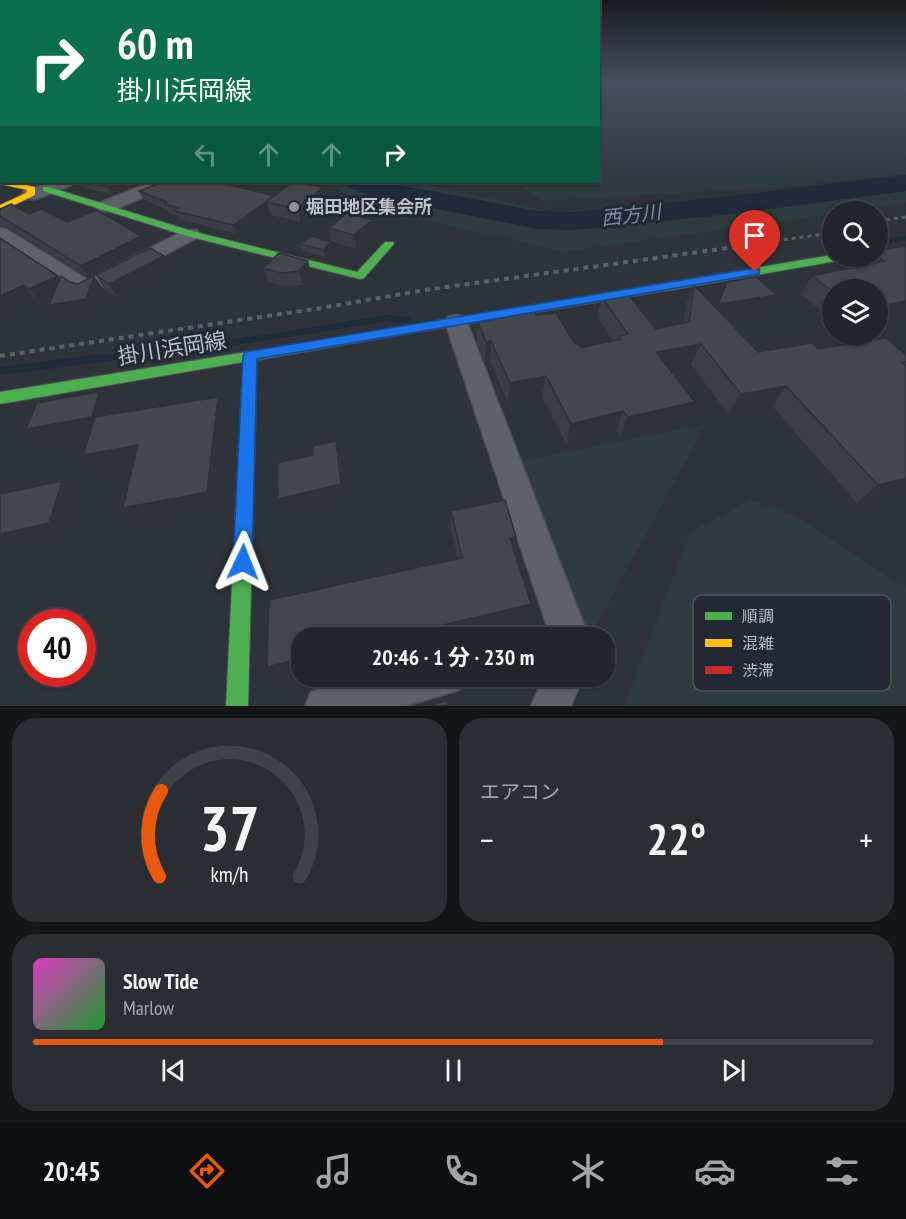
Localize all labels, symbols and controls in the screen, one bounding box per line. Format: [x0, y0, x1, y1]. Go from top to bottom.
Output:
text: 60 m [117, 16, 194, 71]
icon: right [18, 24, 96, 102]
text: 掛川浜岡線 [117, 73, 252, 107]
icon: left [189, 138, 222, 171]
icon: ahead [252, 138, 285, 171]
icon: ahead [315, 138, 348, 171]
icon: right [378, 138, 411, 171]
place label: 堀田地区集会所 [306, 195, 432, 218]
water label: 西方川 [600, 198, 664, 232]
marker: 堀田地区集会所 [287, 200, 301, 214]
map controls [822, 201, 888, 345]
button: search [822, 201, 888, 267]
pin [729, 210, 780, 272]
icon: arrive [738, 219, 771, 252]
button: layers [822, 279, 888, 345]
street label: 掛川浜岡線 [115, 326, 229, 370]
position arrow [211, 530, 275, 594]
legend [693, 595, 891, 691]
text: 順調 [742, 606, 774, 626]
speed limit sign: 40 [18, 609, 96, 687]
text: 混雑 [742, 633, 774, 653]
text: 20:46 · 1 分 · 230 m [372, 643, 534, 671]
text: 渋滞 [742, 660, 774, 680]
text: エアコン [480, 779, 560, 805]
text: 37 [200, 787, 259, 868]
text: 22° [647, 809, 706, 867]
text: − [480, 818, 494, 861]
text: + [859, 818, 873, 861]
text: km/h [210, 860, 249, 888]
text: Slow Tide [123, 967, 199, 995]
text: Marlow [123, 995, 174, 1021]
icon: previous [157, 1054, 190, 1087]
icon: pause [437, 1054, 470, 1087]
icon: next [717, 1054, 750, 1087]
icon: directions [186, 1150, 228, 1192]
icon: music [313, 1150, 355, 1192]
icon: phone [440, 1150, 482, 1192]
icon: climate [567, 1150, 609, 1192]
icon: car [694, 1150, 736, 1192]
icon: filters [821, 1150, 863, 1192]
text: 20:45 [43, 1154, 101, 1188]

